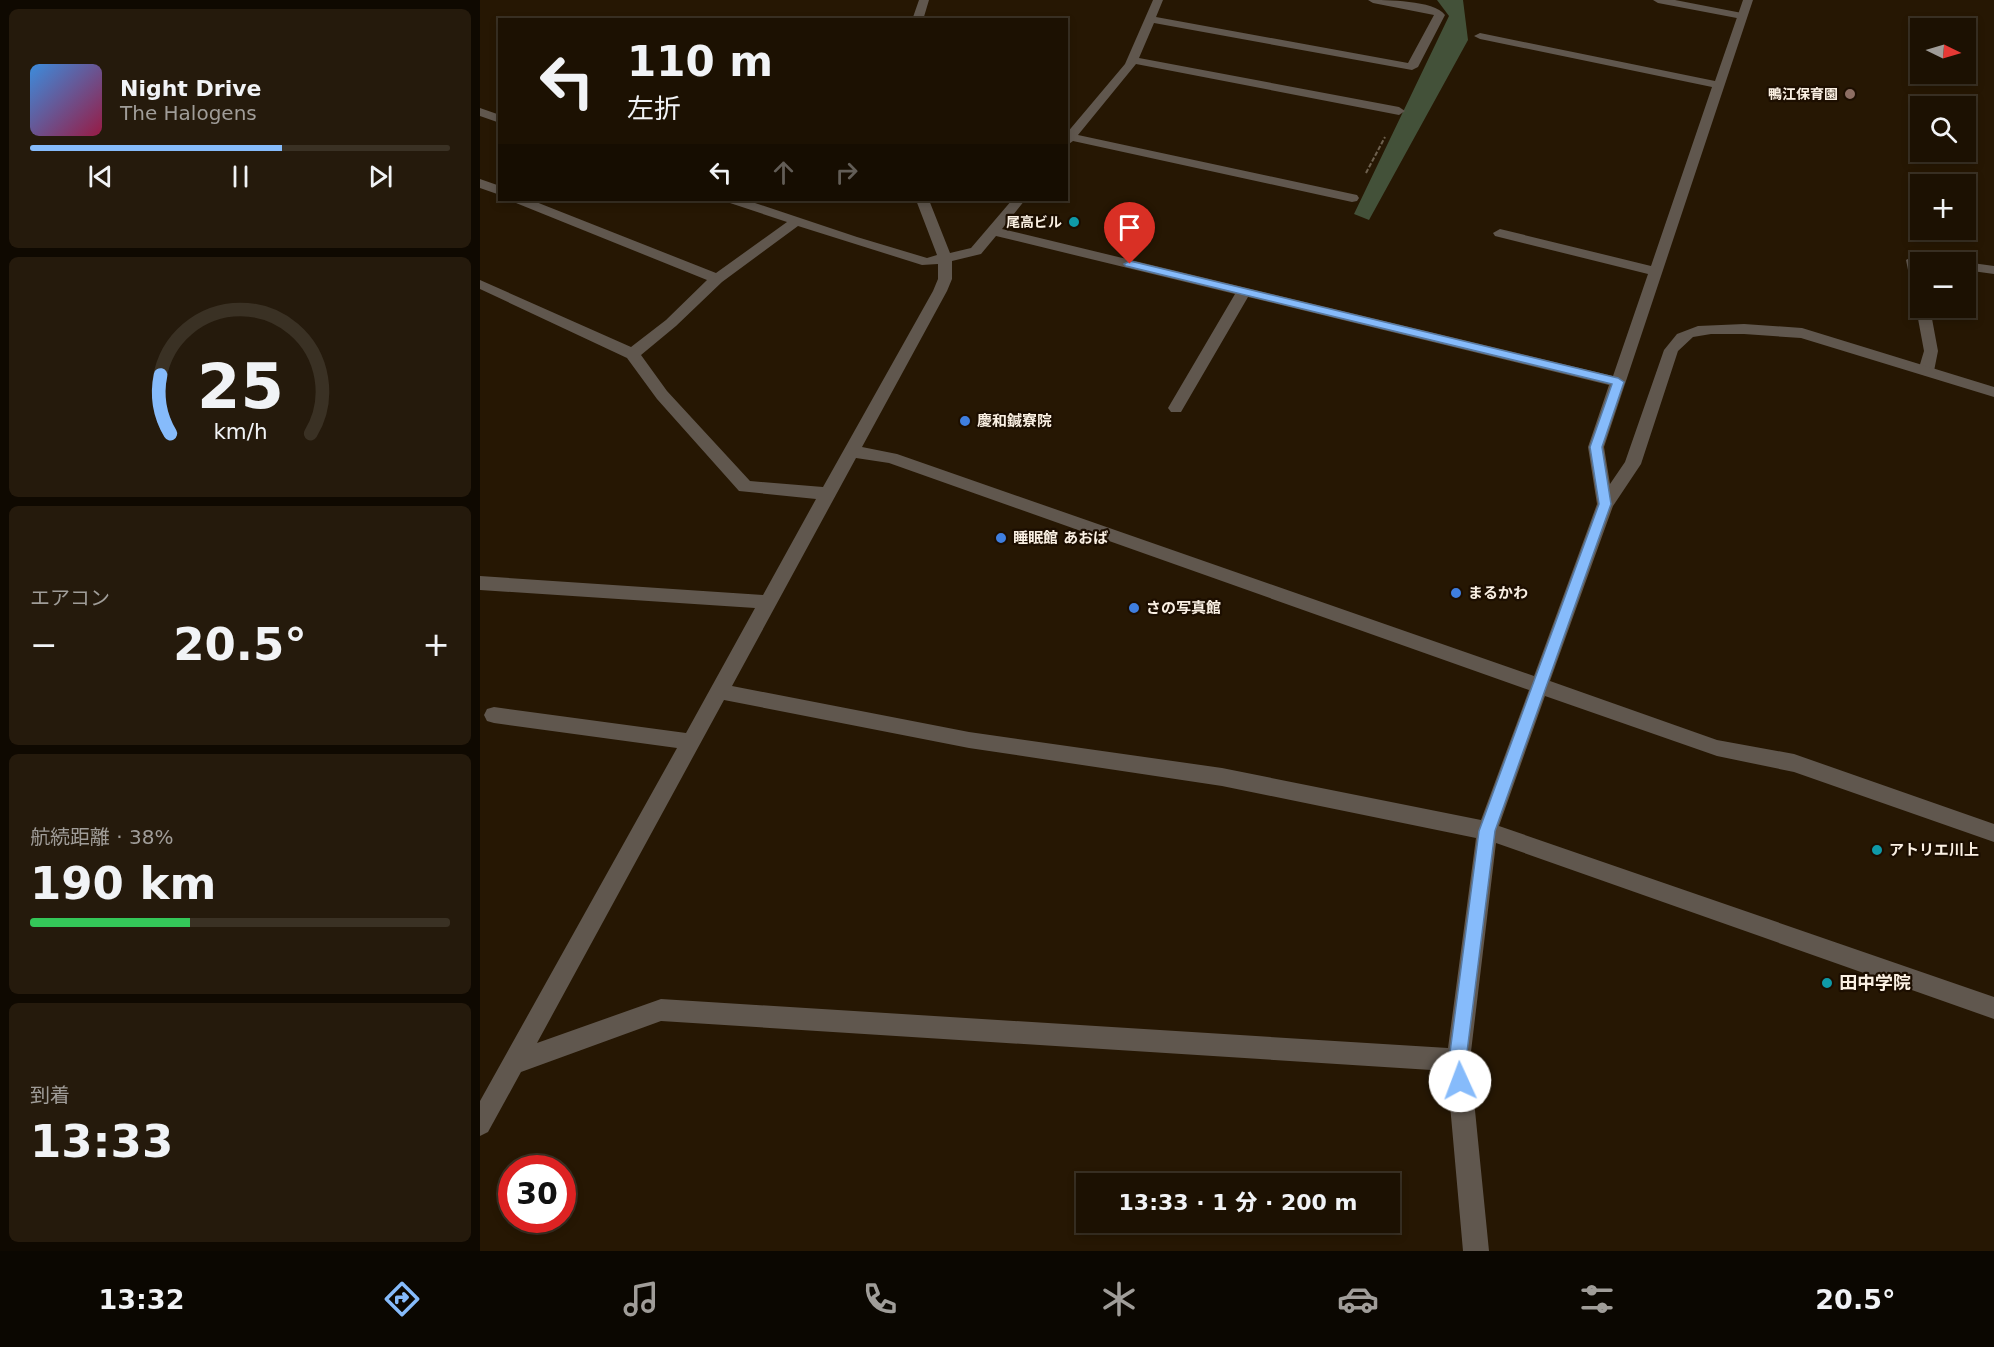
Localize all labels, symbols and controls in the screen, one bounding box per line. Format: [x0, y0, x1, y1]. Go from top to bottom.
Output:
north arrow [1910, 18, 1976, 84]
map controls [1910, 18, 1976, 318]
text: 110 m [627, 37, 773, 86]
icon: left [528, 42, 606, 120]
text: Night Drive [120, 76, 261, 101]
place label: 鴨江保育園 [1768, 86, 1838, 102]
marker: 鴨江保育園 [1843, 87, 1857, 101]
text: 左折 [627, 93, 681, 124]
button: search [1910, 96, 1976, 162]
text: The Halogens [120, 101, 257, 125]
icon: left [704, 156, 737, 189]
icon: ahead [767, 156, 800, 189]
icon: right [830, 156, 863, 189]
icon: previous [84, 160, 117, 193]
icon: pause [224, 160, 257, 193]
icon: next [364, 160, 397, 193]
button: + [1910, 174, 1976, 240]
pin [1104, 202, 1155, 264]
icon: arrive [1113, 211, 1146, 244]
place label: 尾高ビル [1006, 214, 1062, 230]
marker: 尾高ビル [1067, 215, 1081, 229]
button: − [1910, 252, 1976, 318]
text: 25 [197, 350, 283, 423]
place label: 慶和鍼寮院 [977, 412, 1052, 430]
marker: 慶和鍼寮院 [958, 414, 972, 428]
text: km/h [213, 420, 267, 445]
place label: 睡眠館 あおば [1013, 529, 1108, 547]
marker: 睡眠館 あおば [994, 531, 1008, 545]
place label: まるかわ [1468, 584, 1528, 602]
text: エアコン [30, 586, 110, 610]
marker: まるかわ [1449, 586, 1463, 600]
place label: さの写真館 [1146, 599, 1221, 617]
marker: さの写真館 [1127, 601, 1141, 615]
text: 20.5° [173, 618, 307, 671]
text: − [30, 625, 58, 664]
text: + [422, 625, 450, 664]
text: 航続距離 · 38% [30, 825, 174, 849]
place label: アトリエ川上 [1889, 841, 1979, 859]
marker: アトリエ川上 [1870, 843, 1884, 857]
text: 190 km [30, 857, 216, 910]
place label: 田中学院 [1839, 972, 1911, 993]
marker: 田中学院 [1820, 976, 1834, 990]
position arrow [1428, 1049, 1492, 1113]
text: 到着 [30, 1083, 70, 1107]
text: 13:33 [30, 1115, 173, 1168]
speed limit sign: 30 [498, 1155, 576, 1233]
text: 13:33 · 1 分 · 200 m [1119, 1190, 1357, 1215]
icon: directions [381, 1278, 423, 1320]
icon: music [620, 1278, 662, 1320]
icon: phone [859, 1278, 901, 1320]
icon: climate [1098, 1278, 1140, 1320]
icon: car [1337, 1278, 1379, 1320]
icon: filters [1576, 1278, 1618, 1320]
text: 13:32 [98, 1284, 184, 1315]
text: 20.5° [1815, 1284, 1895, 1315]

